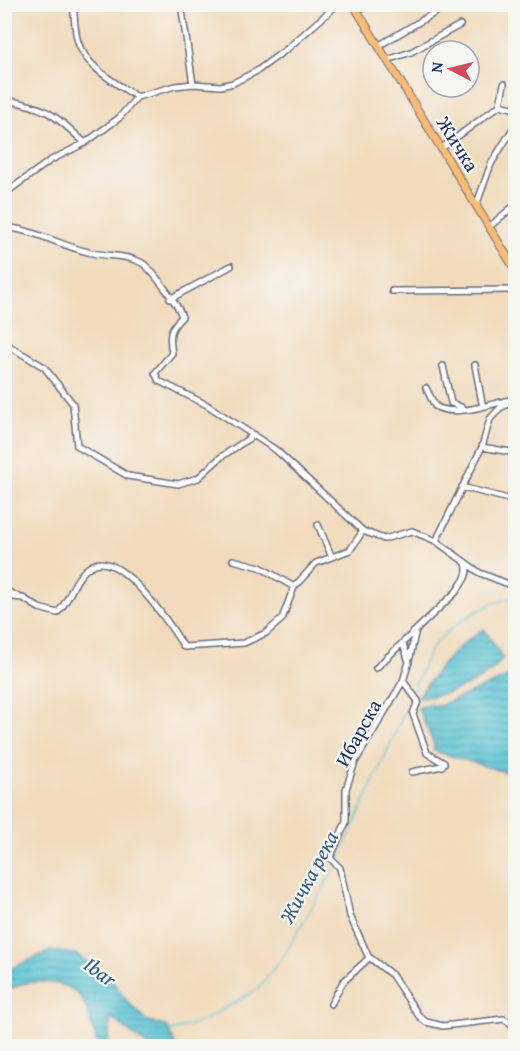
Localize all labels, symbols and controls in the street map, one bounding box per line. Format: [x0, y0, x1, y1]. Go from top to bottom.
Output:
north arrow [421, 39, 481, 99]
text: N [424, 60, 449, 74]
street label: Жичка [430, 110, 487, 177]
street label: Ибарска [327, 693, 388, 772]
water label: Жичка река [271, 825, 346, 929]
water label: Ibar [78, 949, 124, 995]

